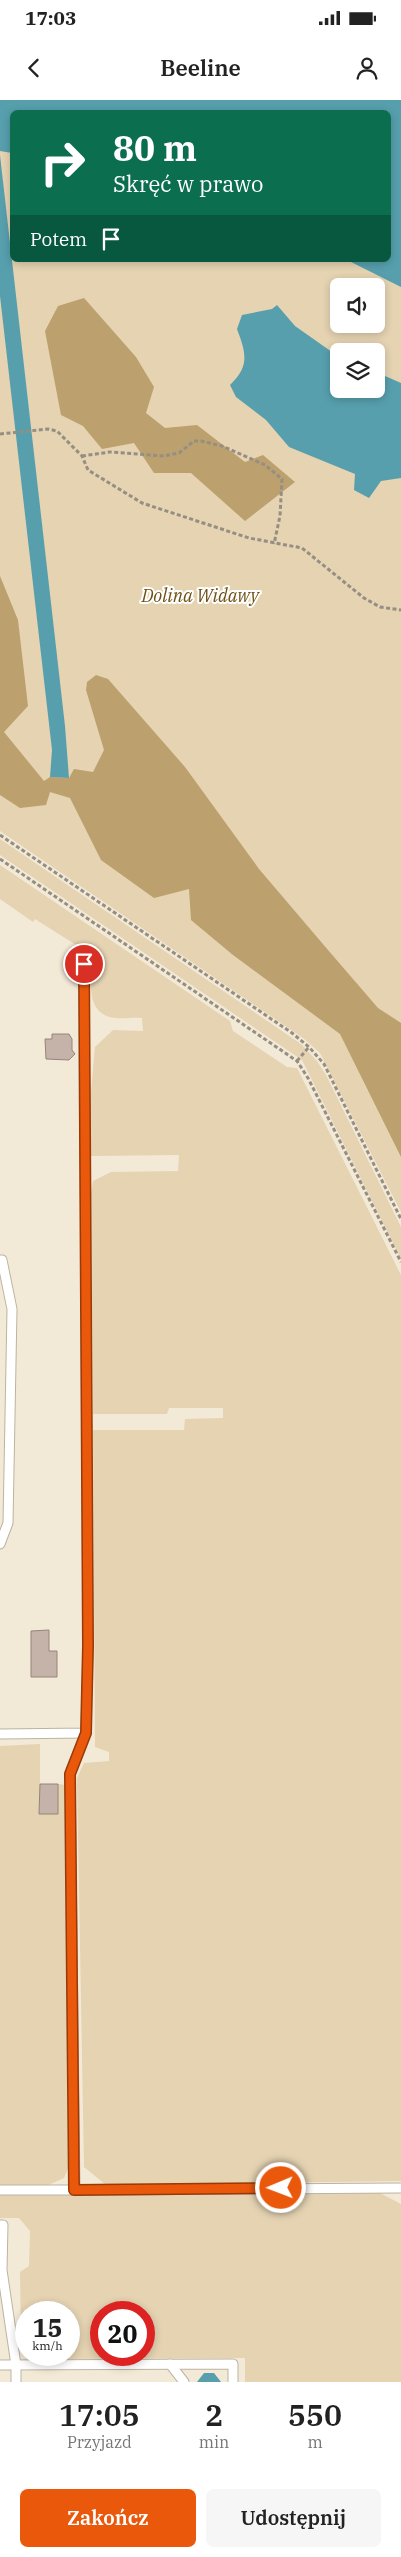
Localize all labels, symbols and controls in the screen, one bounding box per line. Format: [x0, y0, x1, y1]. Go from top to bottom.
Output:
text: 17:03 [25, 6, 76, 30]
text: Beeline [160, 53, 241, 82]
icon: back [20, 54, 48, 82]
icon: person [353, 54, 381, 82]
text: 80 m [113, 125, 197, 171]
icon: right [30, 130, 95, 195]
text: Skręć w prawo [113, 169, 263, 198]
icon: arrive [97, 225, 125, 253]
text: Potem [30, 227, 87, 251]
map controls [330, 278, 385, 398]
button: sound [330, 278, 385, 333]
button: layers [330, 343, 385, 398]
park label: Dolina Widawy [140, 584, 260, 607]
pin [63, 943, 105, 985]
icon: arrive [70, 950, 98, 978]
position arrow [254, 2161, 306, 2213]
speed limit sign: 20 [90, 2301, 155, 2366]
text: 15 [32, 2311, 63, 2344]
text: km/h [32, 2338, 63, 2353]
text: 17:05 [59, 2395, 140, 2434]
text: 2 [205, 2395, 223, 2434]
text: 550 [288, 2395, 342, 2434]
text: Przyjazd [67, 2432, 132, 2452]
text: min [199, 2432, 229, 2452]
text: m [307, 2432, 323, 2452]
button: Zakończ [20, 2489, 196, 2547]
button: Udostępnij [206, 2489, 381, 2547]

